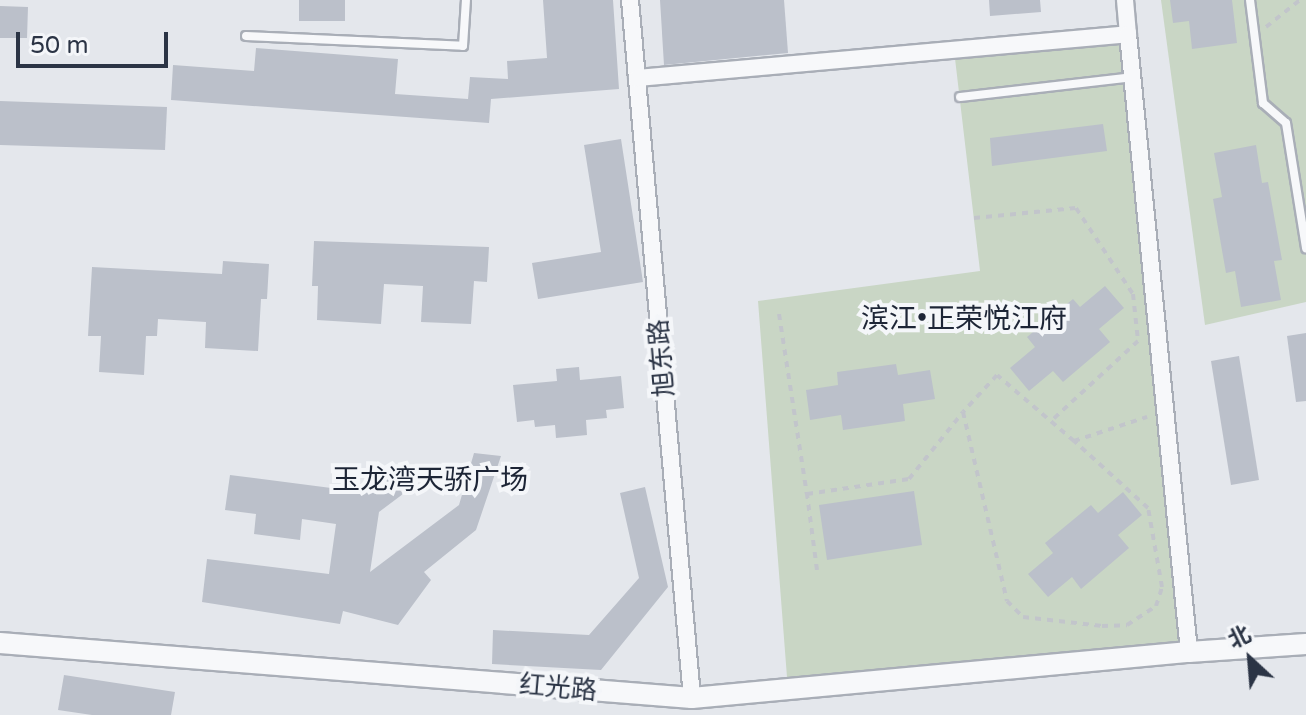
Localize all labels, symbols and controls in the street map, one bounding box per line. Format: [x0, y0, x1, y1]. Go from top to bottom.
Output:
scale bar [20, 16, 172, 66]
text: 50 m [30, 31, 88, 60]
district label: 滨江•正荣悦江府 [861, 302, 1067, 336]
street label: 旭东路 [643, 318, 681, 398]
district label: 玉龙湾天骄广场 [332, 463, 528, 497]
north arrow [1210, 619, 1290, 699]
text: 北 [1224, 621, 1255, 654]
street label: 红光路 [518, 669, 598, 707]

